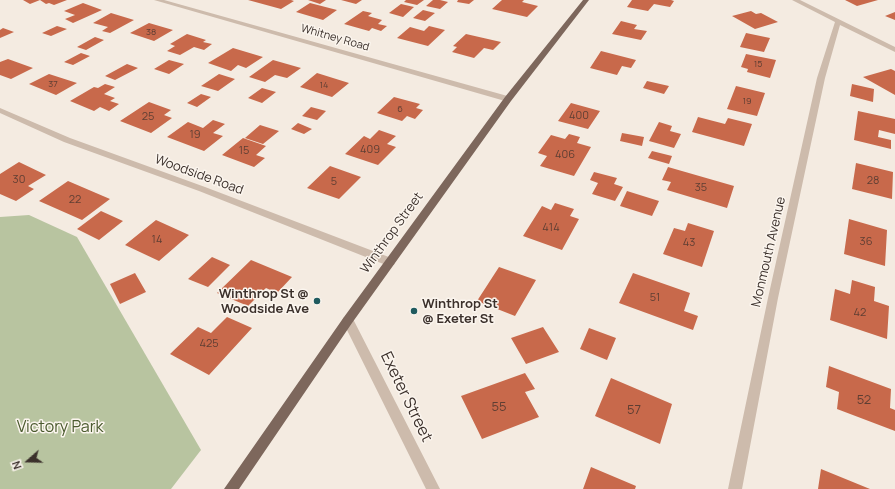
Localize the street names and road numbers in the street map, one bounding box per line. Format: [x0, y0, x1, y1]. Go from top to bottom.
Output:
street label: Whitney Road [299, 22, 371, 54]
street label: Woodside Road [153, 152, 245, 198]
street label: Winthrop Street [357, 189, 427, 277]
street label: Monmouth Avenue [749, 195, 789, 309]
street label: Exeter Street [376, 349, 436, 445]

